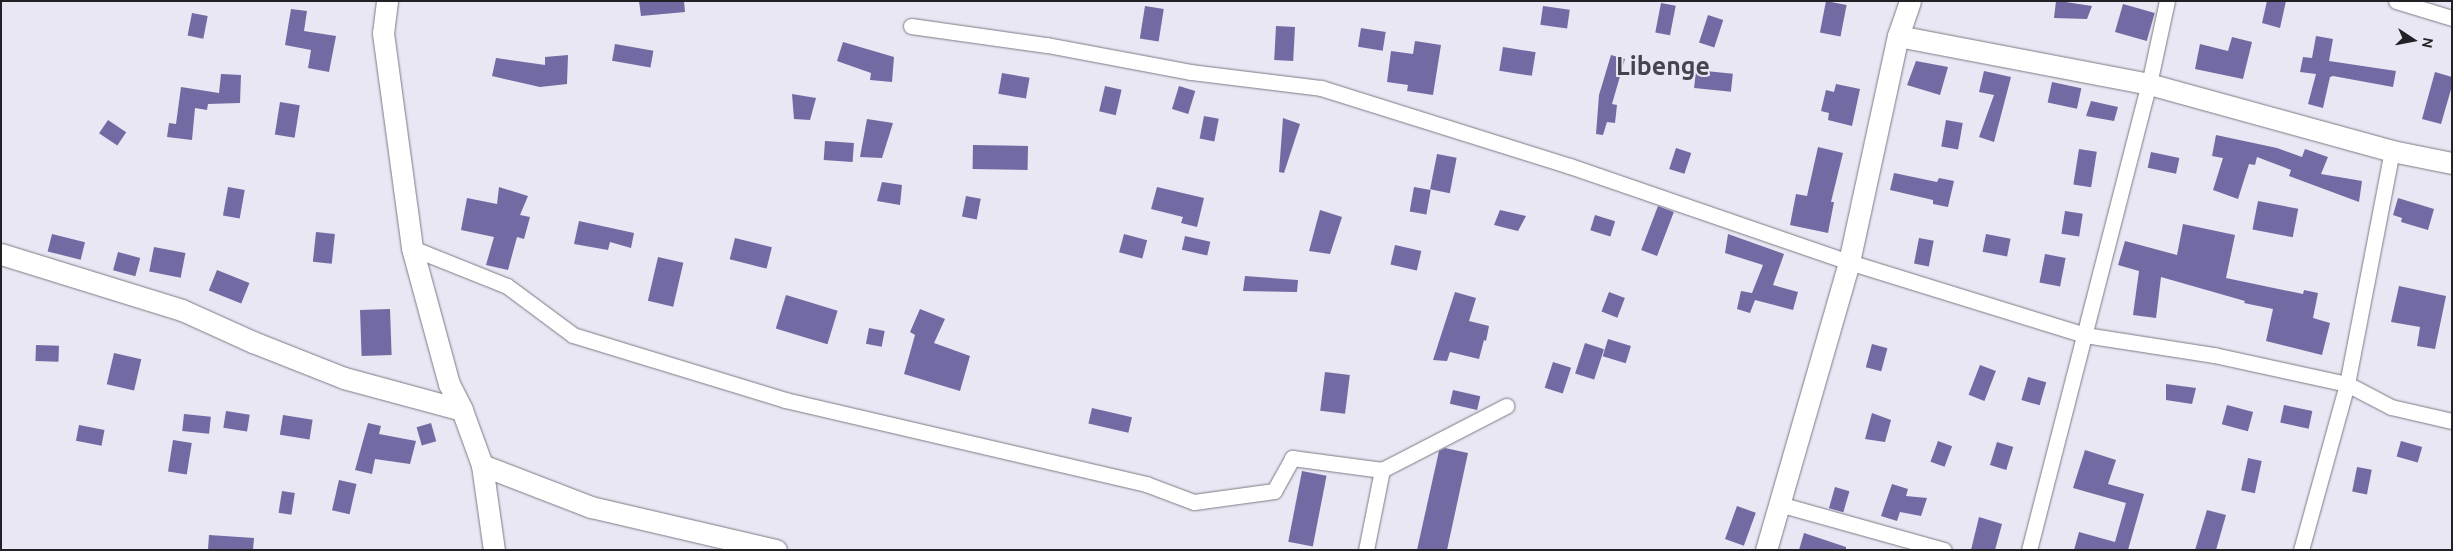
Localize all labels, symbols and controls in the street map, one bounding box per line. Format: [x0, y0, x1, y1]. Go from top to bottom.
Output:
north arrow [2388, 15, 2438, 65]
text: N [2419, 36, 2437, 50]
district label: Libenge [1616, 51, 1710, 81]

